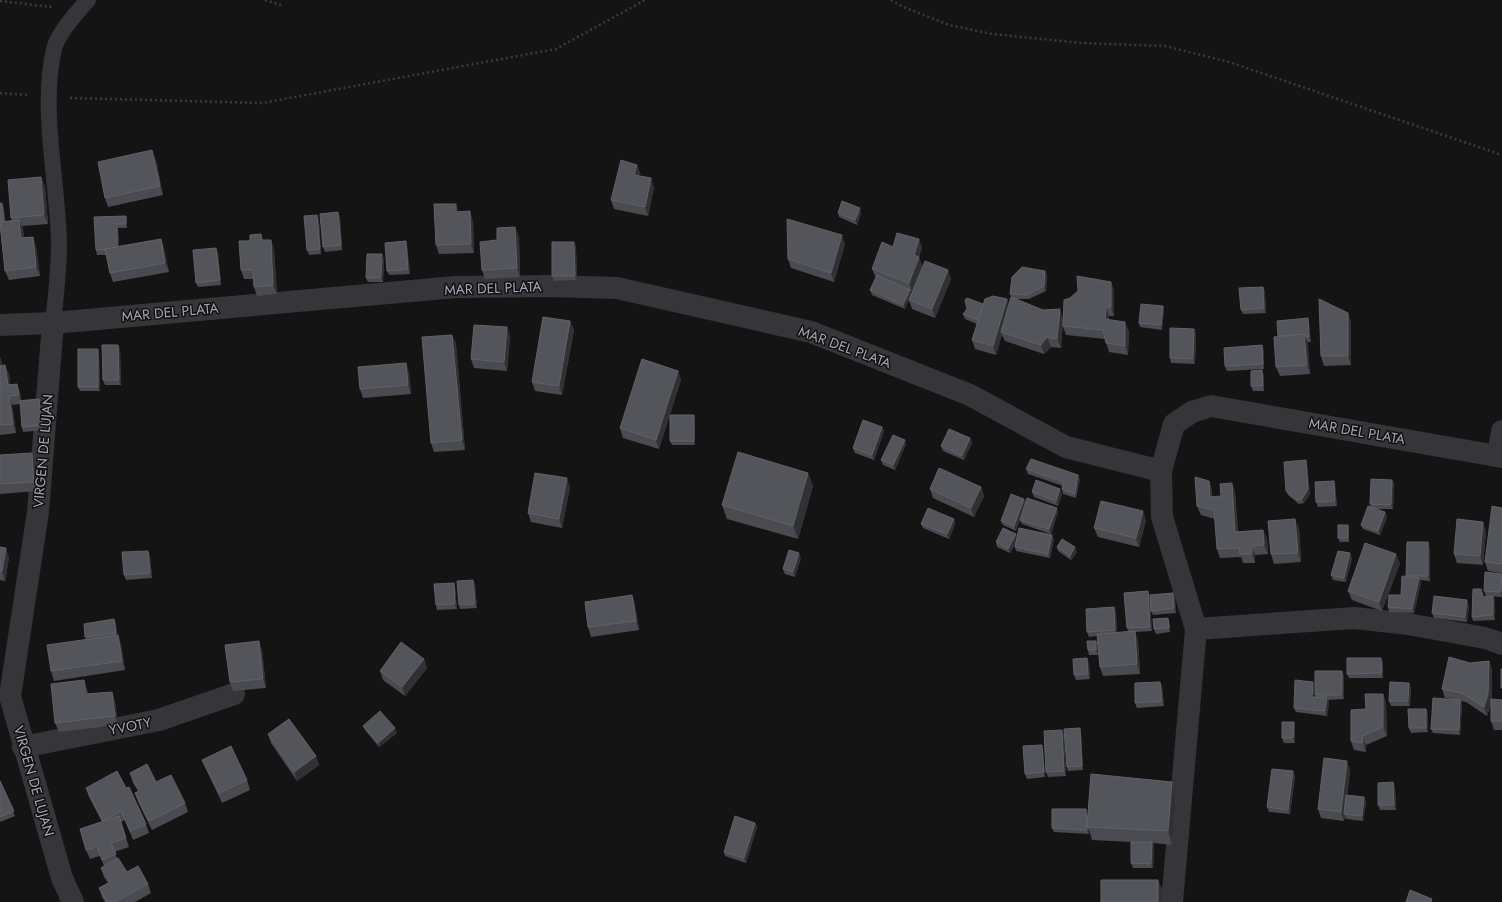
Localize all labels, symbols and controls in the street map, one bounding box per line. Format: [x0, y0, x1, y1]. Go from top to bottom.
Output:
street label: MAR DEL PLATA [444, 276, 543, 300]
street label: MAR DEL PLATA [121, 298, 220, 326]
street label: MAR DEL PLATA [796, 321, 895, 373]
street label: VIRGEN DE LUJAN [28, 393, 58, 509]
street label: MAR DEL PLATA [1307, 413, 1407, 449]
street label: YVOTY [107, 712, 153, 740]
street label: VIRGEN DE LUJAN [9, 723, 59, 839]

